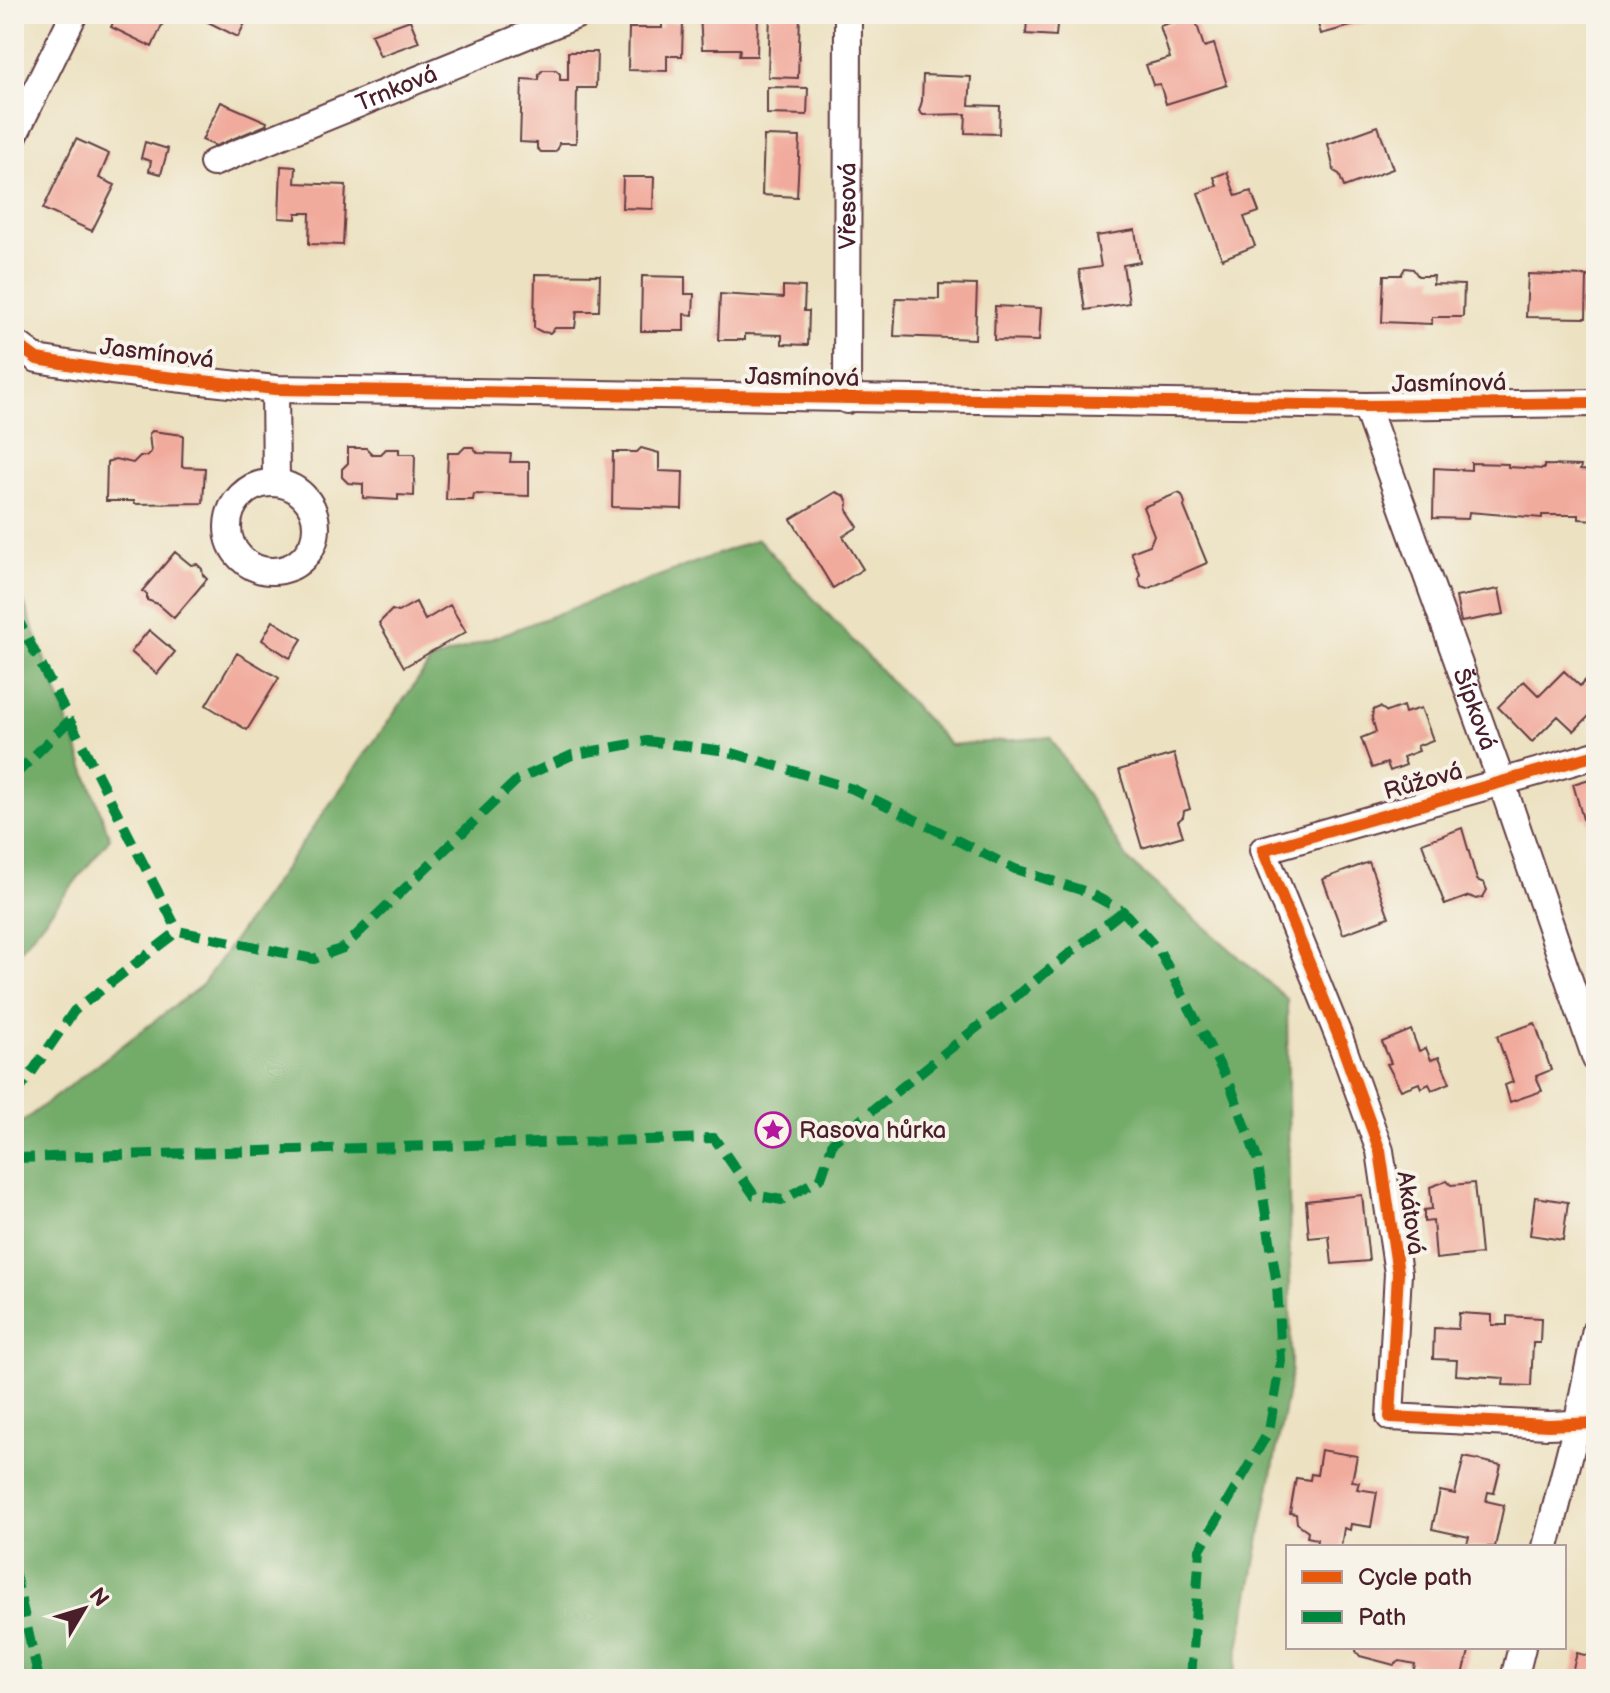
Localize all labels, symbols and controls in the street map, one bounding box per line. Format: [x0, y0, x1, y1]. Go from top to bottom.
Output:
street label: Trnková [352, 59, 441, 118]
street label: Vřesová [833, 162, 863, 250]
street label: Jasmínová [98, 332, 216, 375]
street label: Jasmínová [744, 362, 860, 393]
street label: Jasmínová [1391, 368, 1507, 399]
street label: Šípková [1446, 664, 1503, 754]
street label: Růžová [1380, 756, 1466, 807]
place icon: Rasova hůrka [754, 1111, 792, 1149]
place label: Rasova hůrka [799, 1116, 946, 1145]
street label: Akátová [1390, 1169, 1431, 1257]
legend [1286, 1545, 1566, 1649]
text: Cycle path [1358, 1563, 1472, 1592]
north arrow [44, 1569, 124, 1649]
text: N [83, 1583, 114, 1612]
text: Path [1358, 1603, 1406, 1632]

